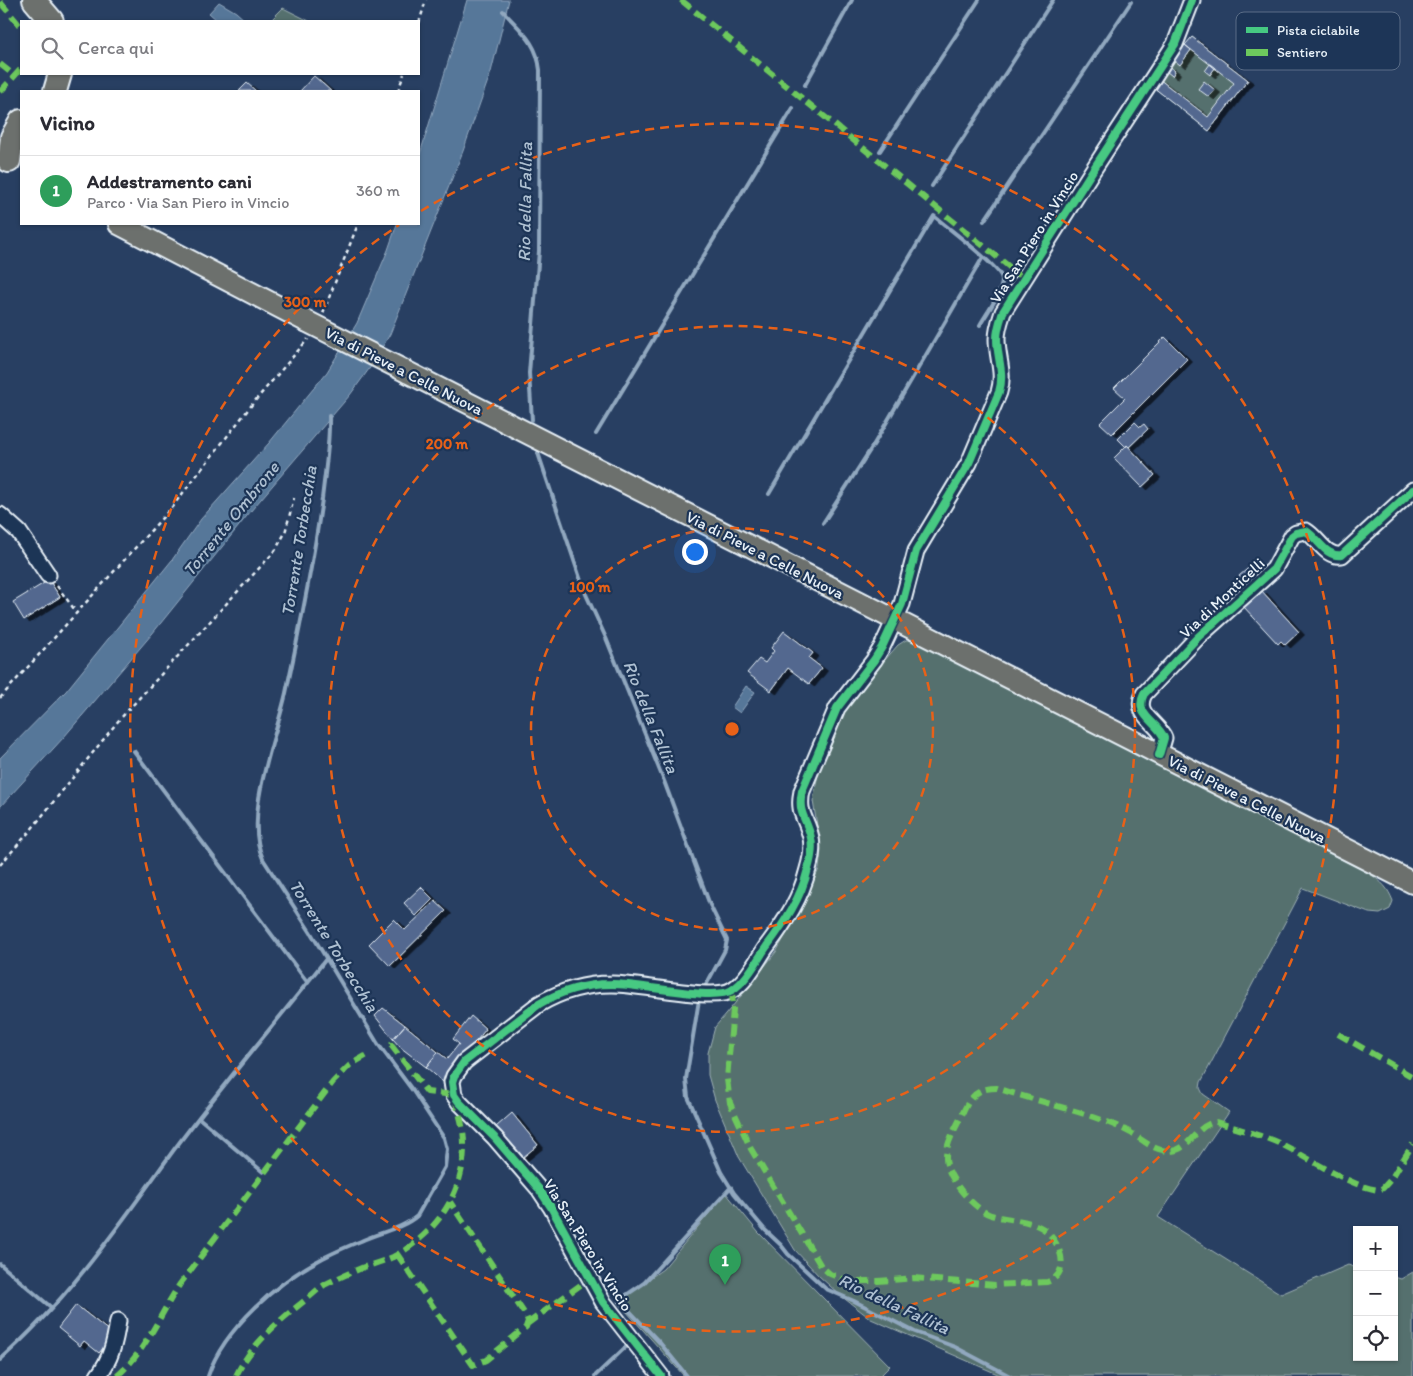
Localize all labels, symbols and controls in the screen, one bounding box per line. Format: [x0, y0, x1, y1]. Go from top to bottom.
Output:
legend [1236, 12, 1400, 70]
search box [20, 20, 420, 75]
text: Pista ciclabile [1277, 22, 1360, 39]
icon: search [38, 34, 66, 62]
text: Cerca qui [78, 36, 154, 59]
text: Sentiero [1277, 44, 1328, 61]
text: Vicino [40, 110, 95, 135]
water label: Rio della Fallita [513, 141, 537, 262]
street label: Via San Piero in Vincio [986, 167, 1082, 307]
text: Addestramento cani [87, 170, 252, 193]
text: 1 [52, 181, 60, 200]
text: 360 m [356, 181, 400, 200]
text: Parco · Via San Piero in Vincio [87, 193, 289, 212]
text: 300 m [284, 293, 327, 311]
street label: Via di Pieve a Celle Nuova [322, 323, 487, 419]
text: 200 m [426, 435, 469, 453]
water label: Torrente Ombrone [178, 456, 285, 581]
water label: Torrente Torbecchia [276, 464, 322, 618]
street label: Via di Pieve a Celle Nuova [683, 507, 848, 603]
your location [682, 539, 708, 565]
street label: Via di Monticelli [1176, 554, 1268, 642]
text: 100 m [569, 578, 611, 596]
water label: Rio della Fallita [618, 657, 684, 777]
centre of rings [723, 720, 741, 738]
street label: Via di Pieve a Celle Nuova [1165, 751, 1330, 847]
water label: Torrente Torbecchia [284, 876, 384, 1017]
street label: Via San Piero in Vincio [540, 1175, 636, 1315]
map controls [1353, 1226, 1398, 1361]
button: + [1353, 1226, 1398, 1271]
pin: 1 [709, 1244, 741, 1285]
water label: Rio della Fallita [835, 1269, 954, 1340]
button: − [1353, 1271, 1398, 1316]
button: locate [1353, 1316, 1398, 1361]

